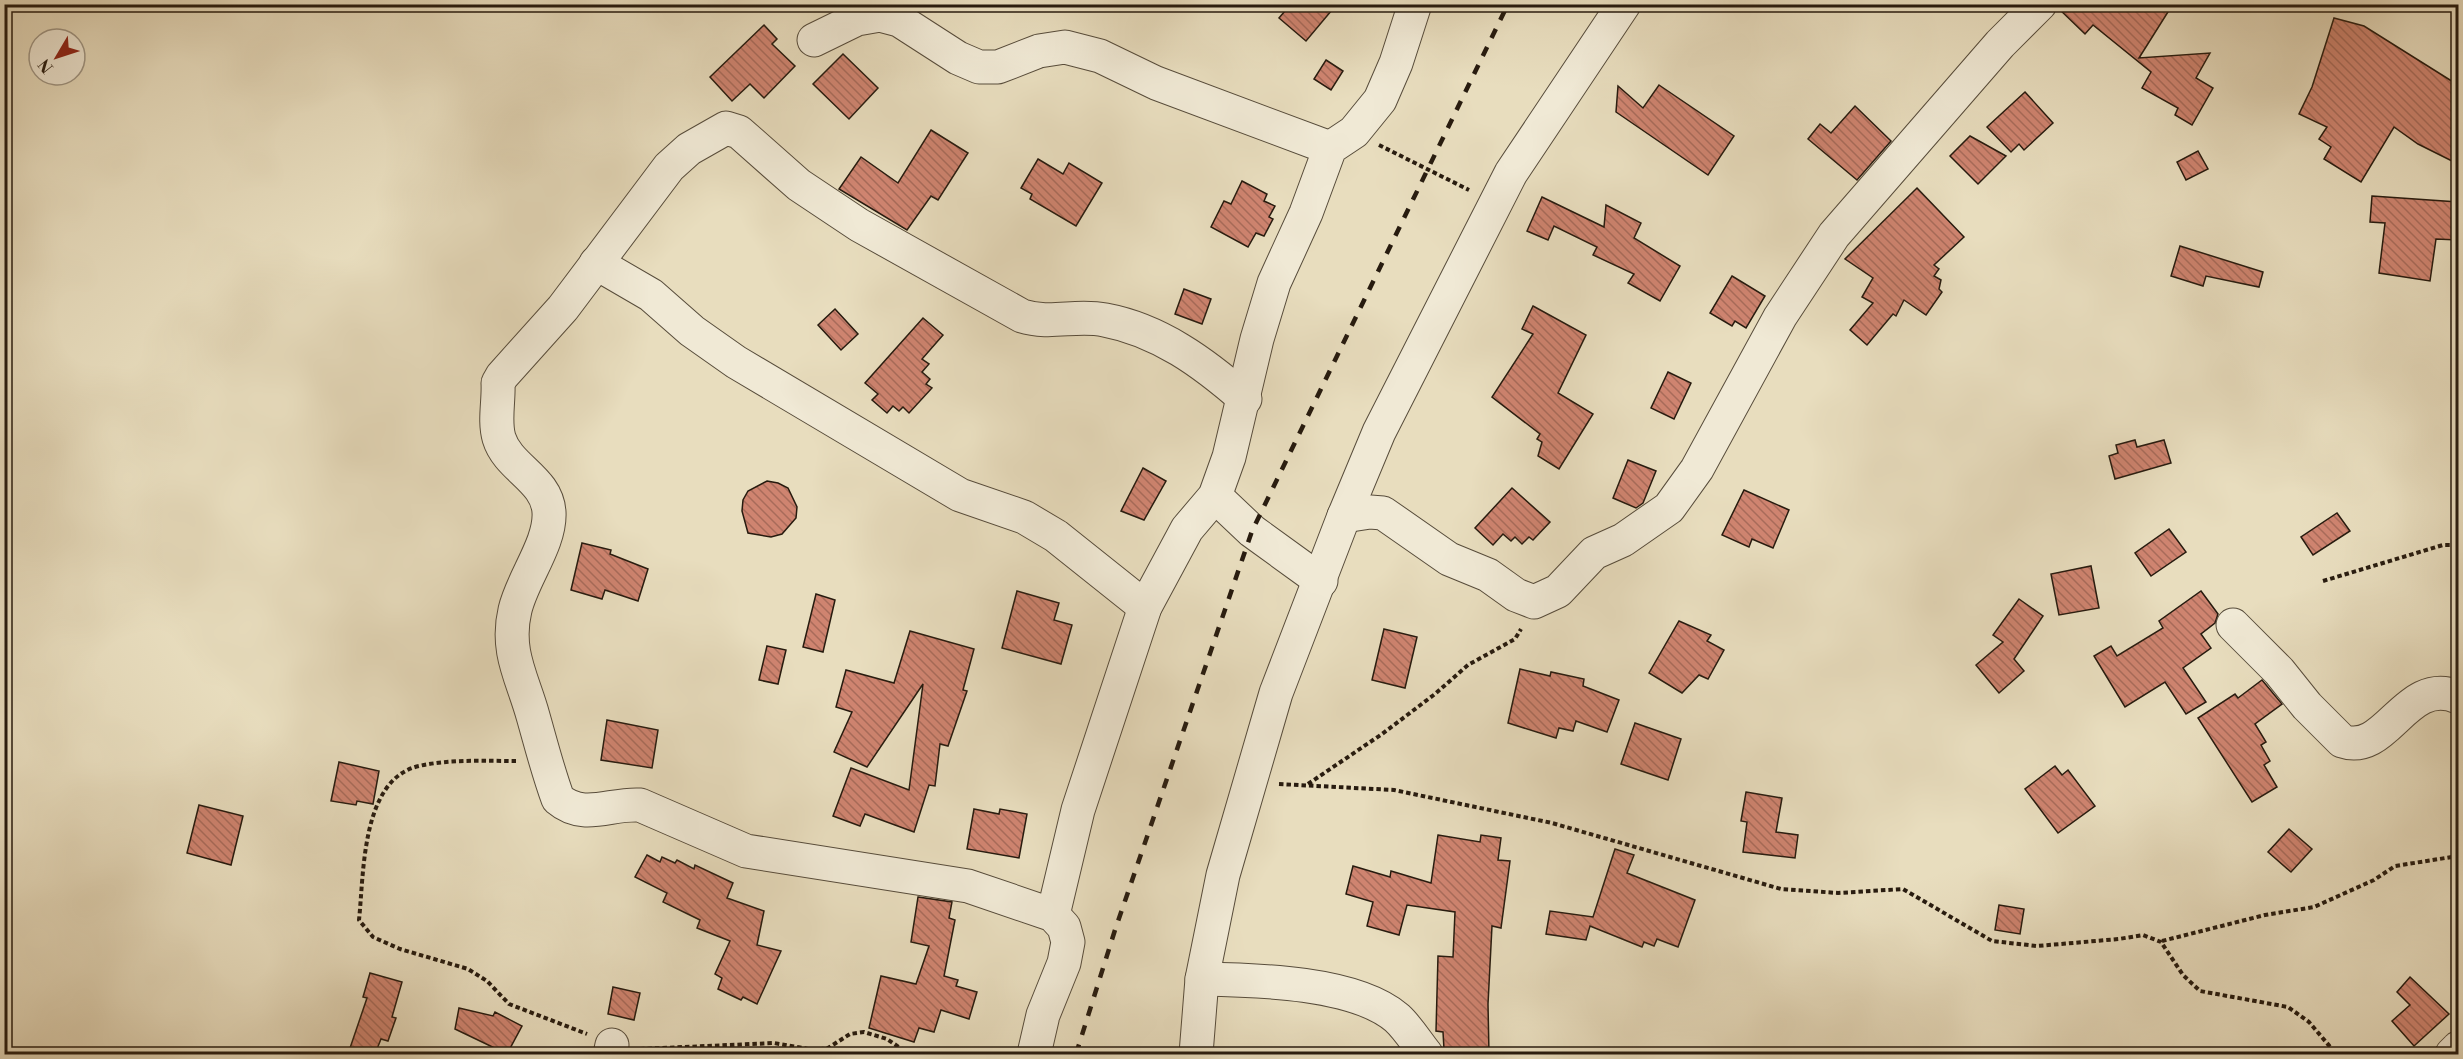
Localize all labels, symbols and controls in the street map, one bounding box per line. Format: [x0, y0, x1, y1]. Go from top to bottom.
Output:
north arrow [27, 27, 87, 87]
text: N [34, 54, 58, 77]

